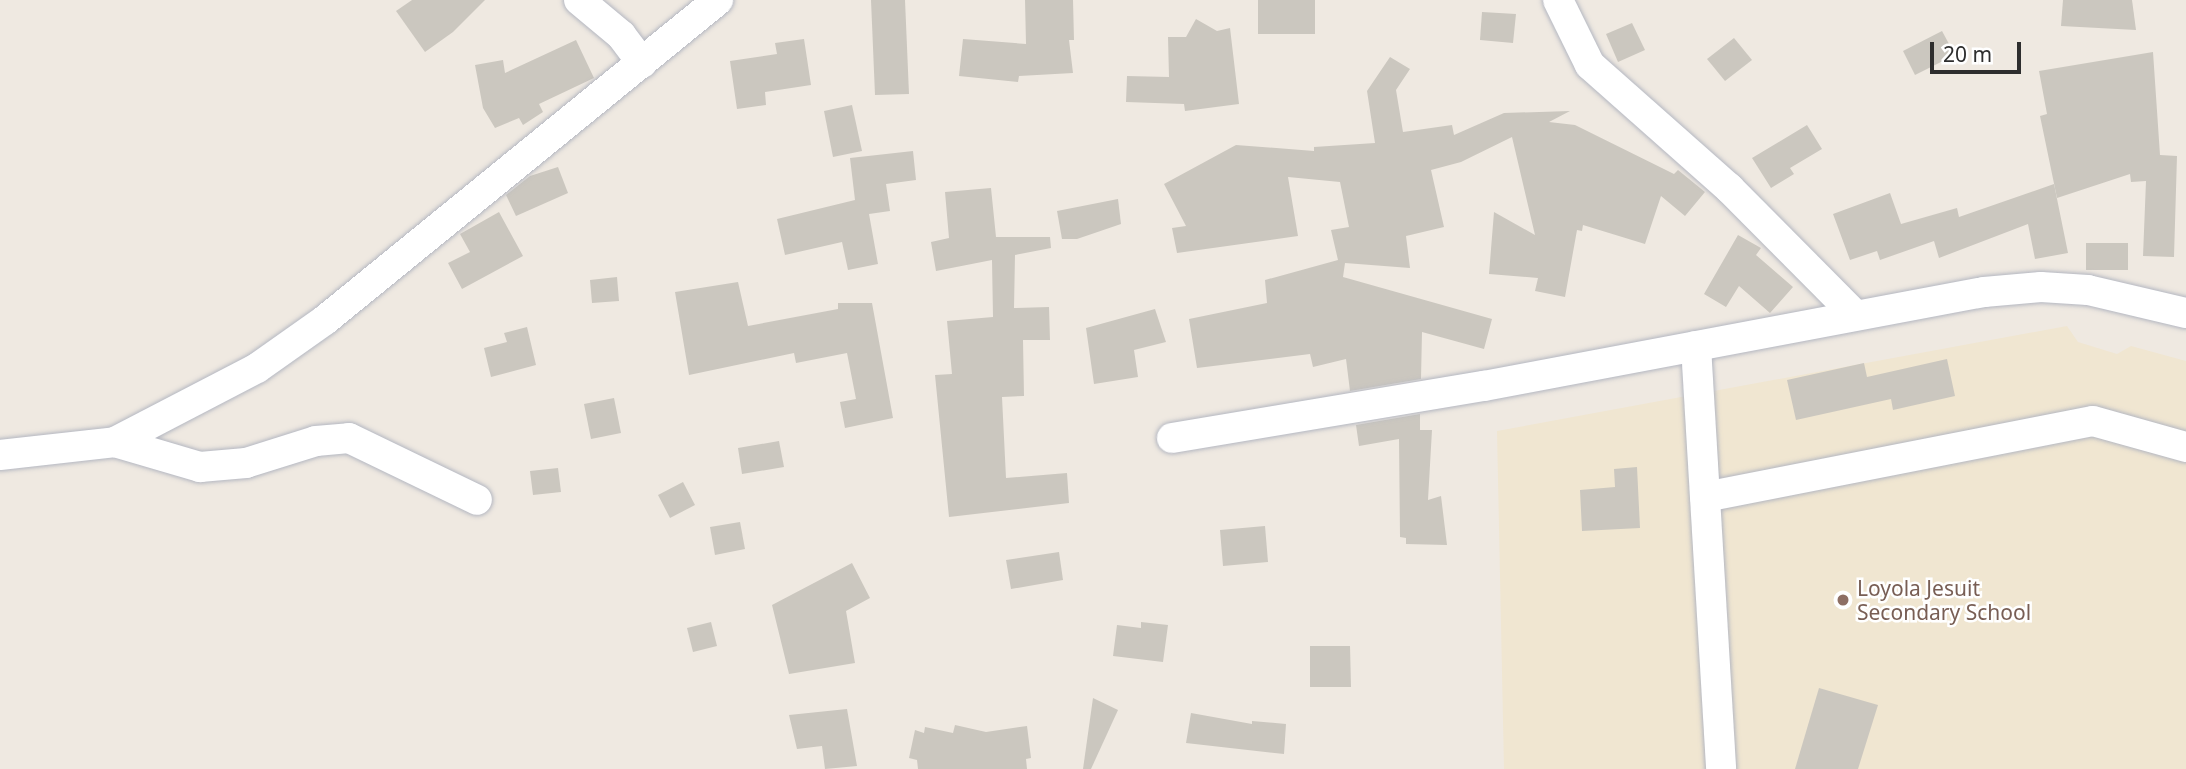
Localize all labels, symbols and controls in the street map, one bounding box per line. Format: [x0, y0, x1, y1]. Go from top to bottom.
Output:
scale bar [1934, 28, 2025, 72]
text: 20 m [1943, 40, 1992, 68]
place label: Loyola Jesuit Secondary School [1857, 575, 2031, 625]
marker: Loyola Jesuit Secondary School [1835, 592, 1851, 608]

